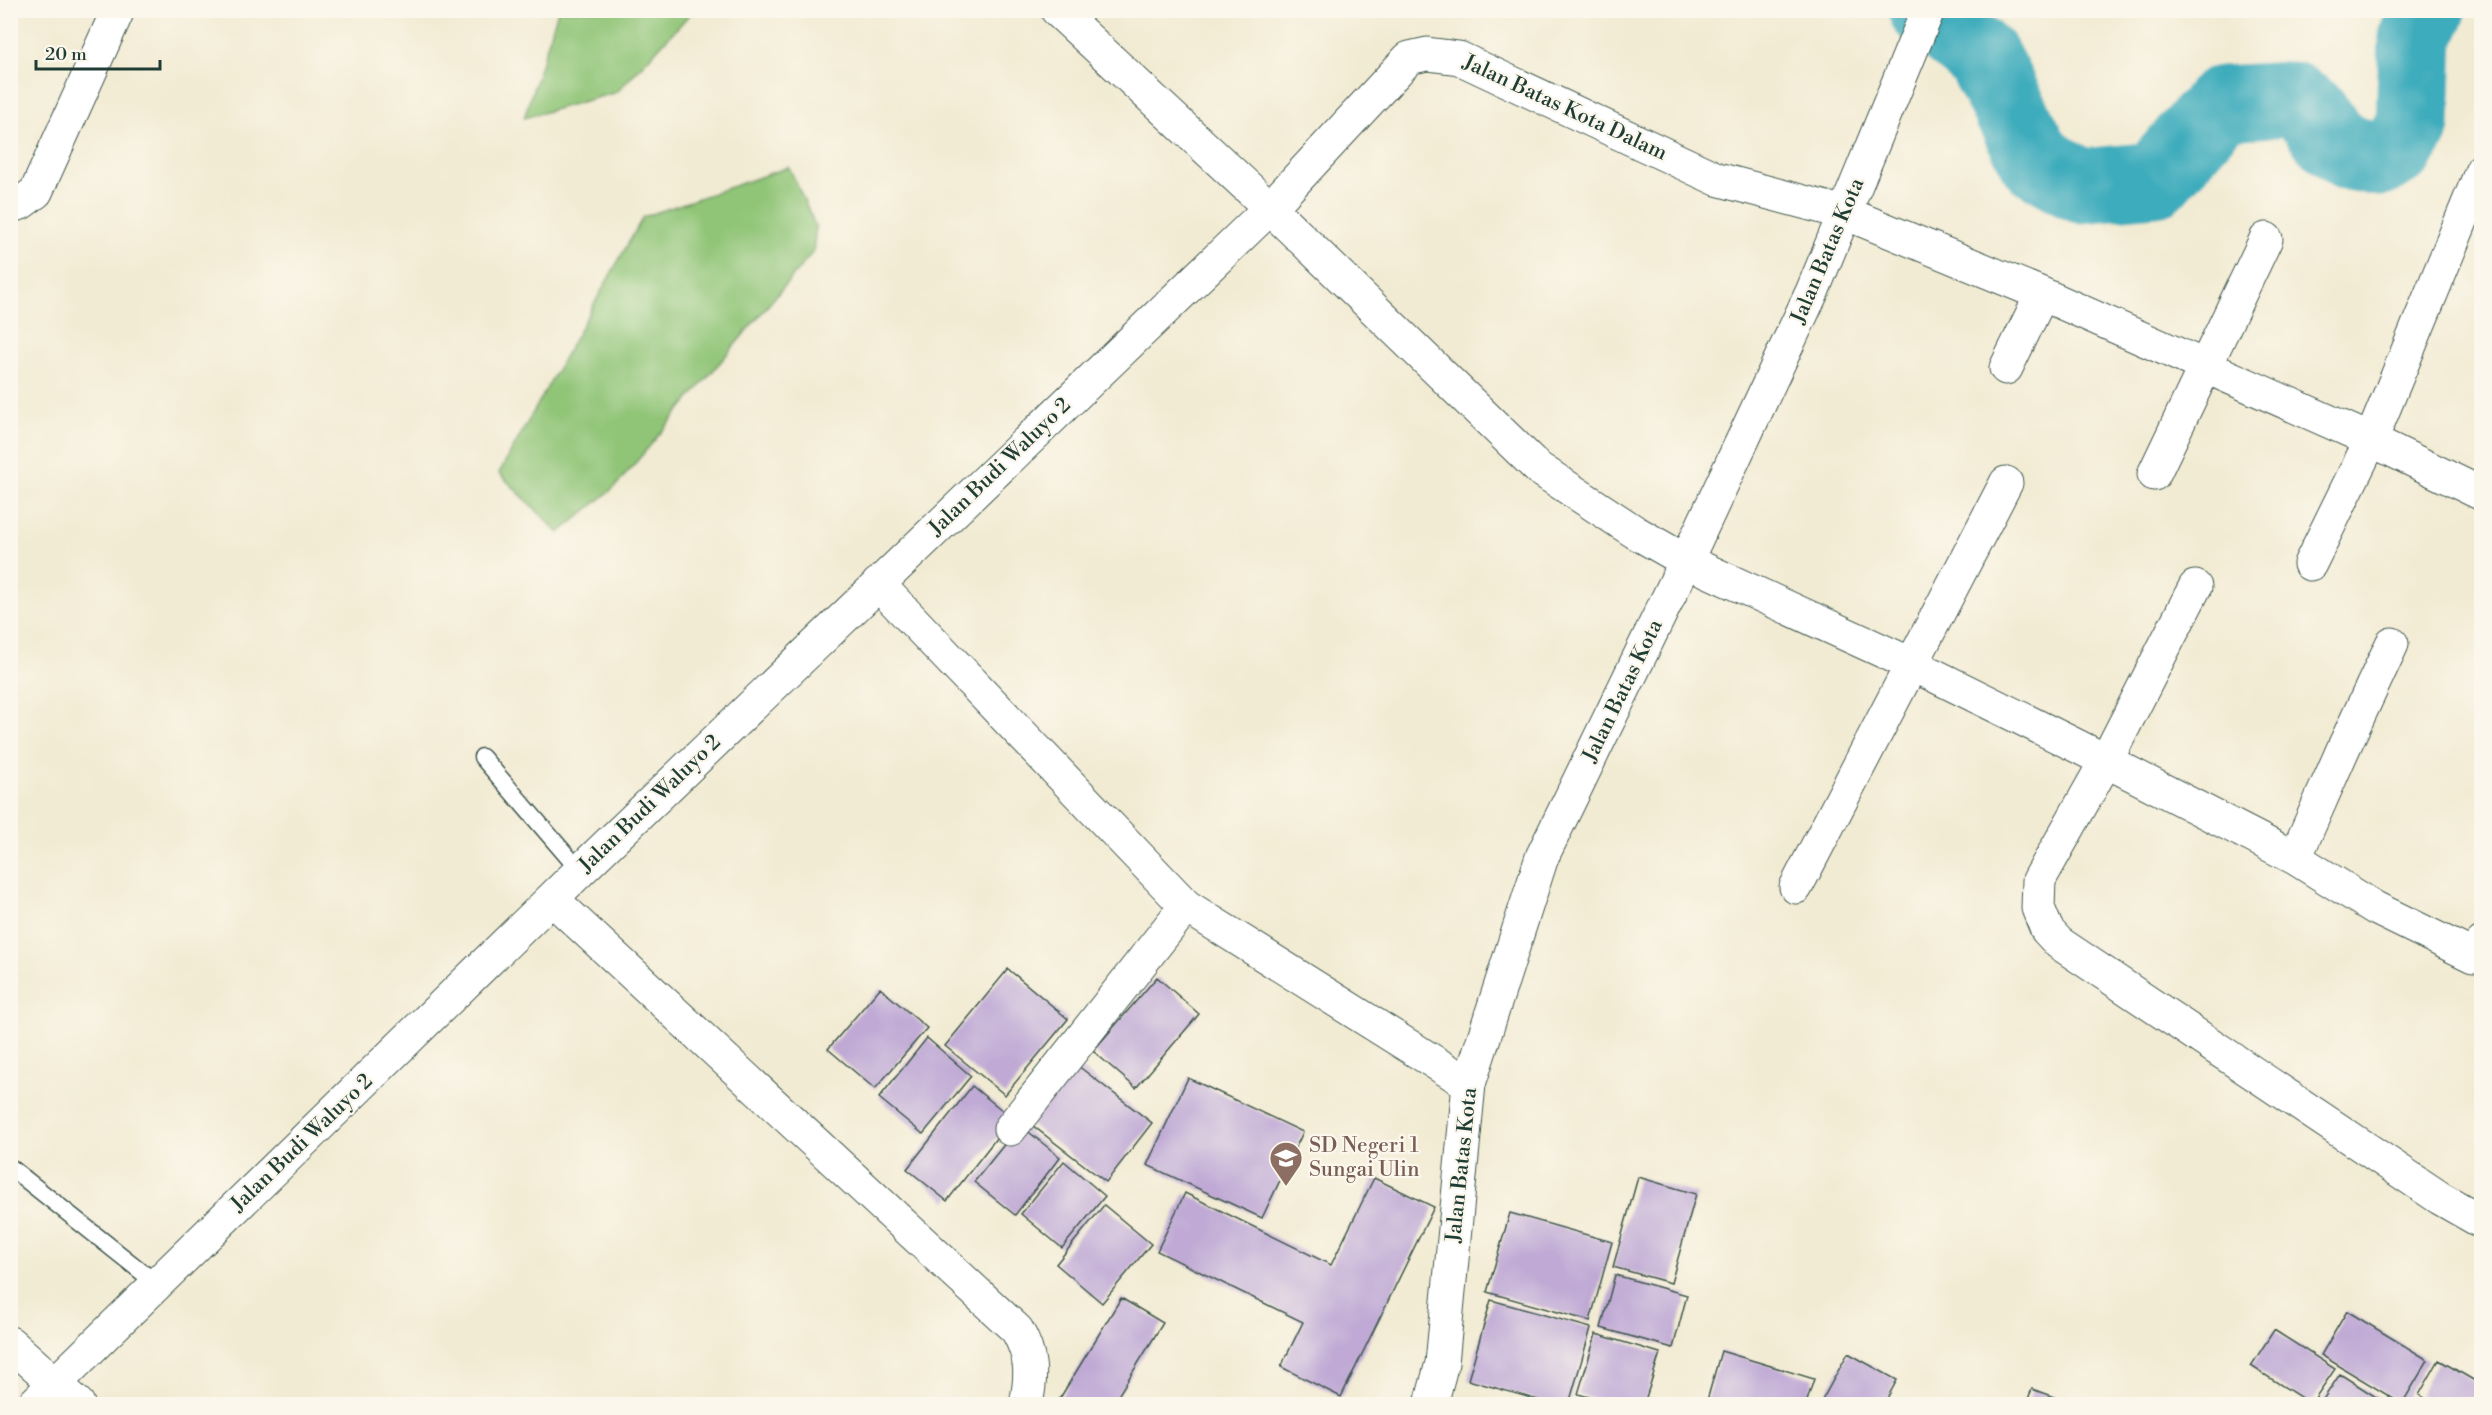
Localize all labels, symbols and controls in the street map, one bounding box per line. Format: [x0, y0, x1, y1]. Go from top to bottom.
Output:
scale bar [36, 33, 160, 71]
text: 20 m [45, 43, 87, 66]
street label: Jalan Batas Kota Dalam [1458, 49, 1671, 167]
street label: Jalan Batas Kota [1785, 174, 1871, 329]
street label: Jalan Budi Waluyo 2 [923, 393, 1076, 542]
street label: Jalan Batas Kota [1577, 615, 1669, 768]
street label: Jalan Budi Waluyo 2 [573, 730, 726, 879]
street label: Jalan Budi Waluyo 2 [225, 1069, 378, 1218]
street label: Jalan Batas Kota [1441, 1086, 1483, 1245]
place label: SD Negeri 1 Sungai Ulin [1309, 1133, 1420, 1183]
school or university icon: SD Negeri 1 Sungai Ulin [1268, 1140, 1304, 1187]

